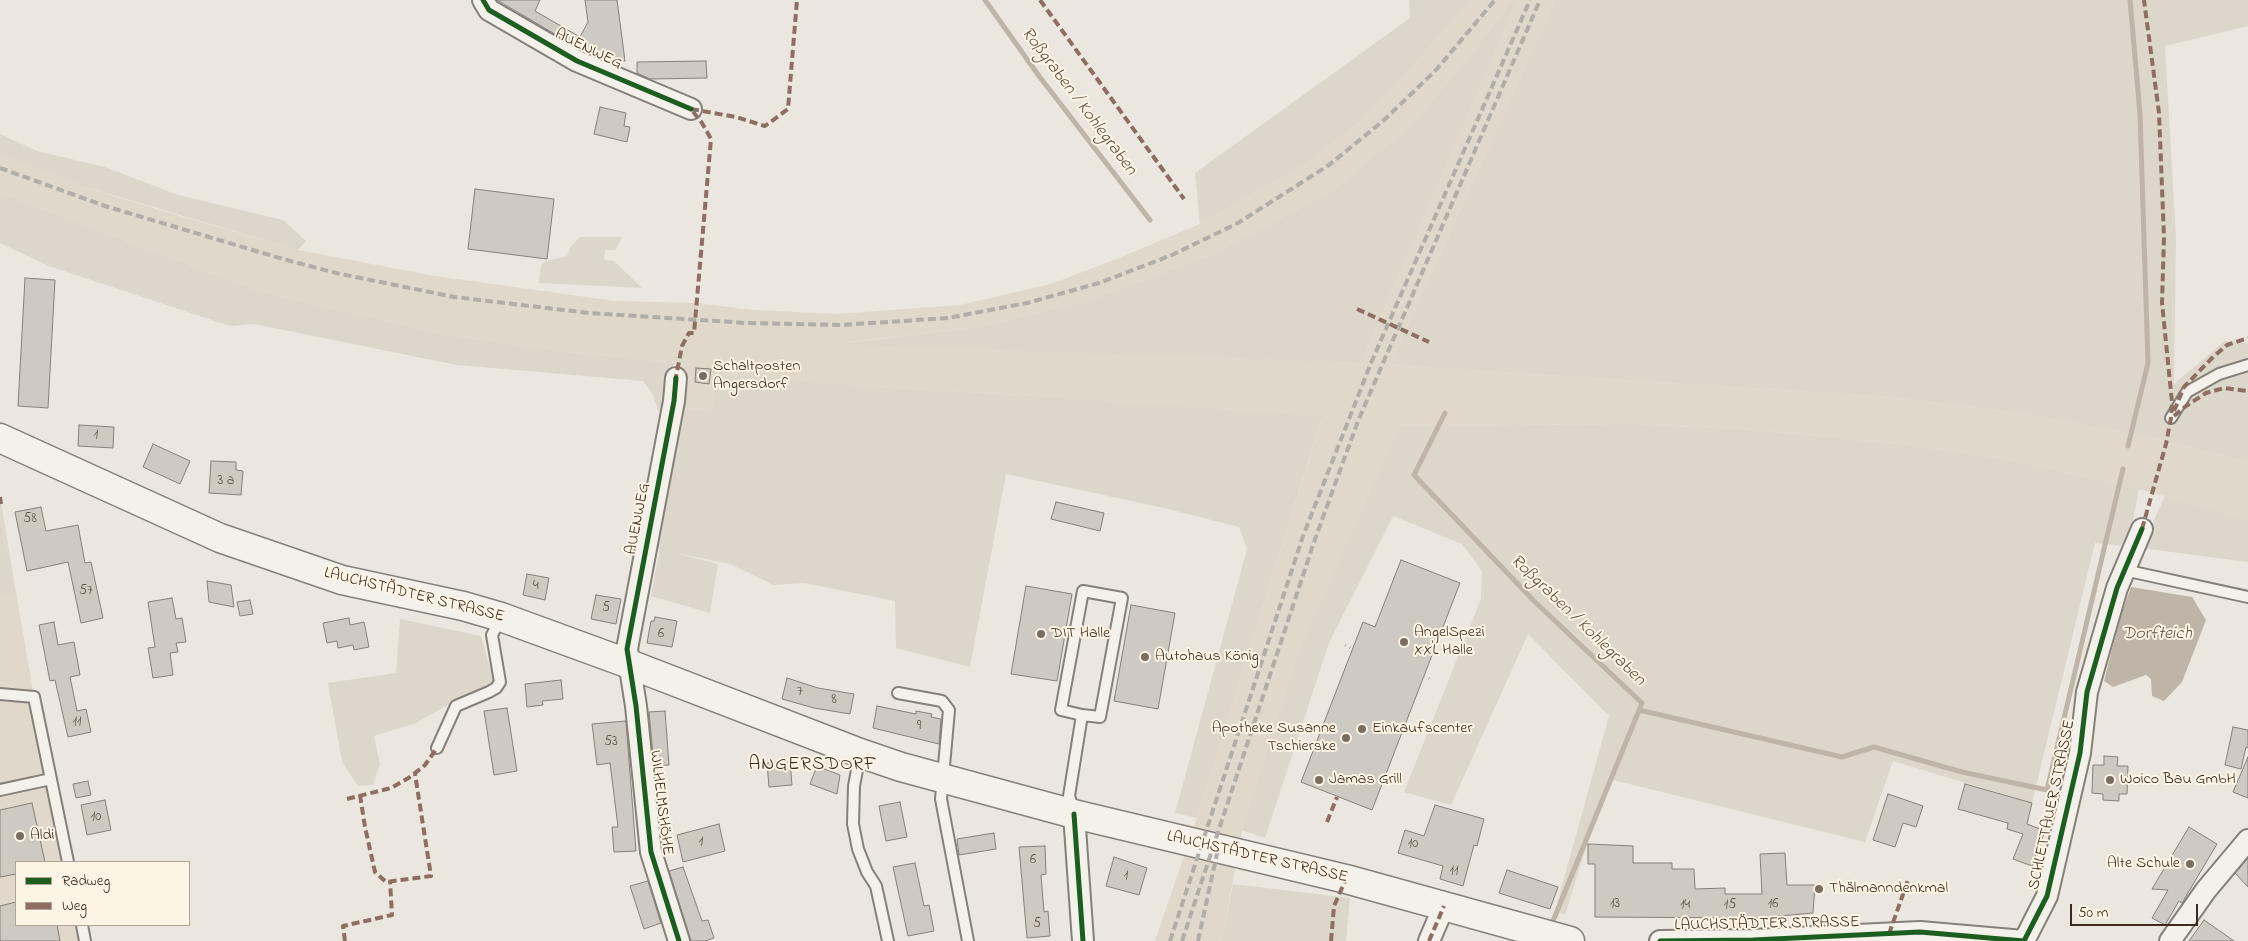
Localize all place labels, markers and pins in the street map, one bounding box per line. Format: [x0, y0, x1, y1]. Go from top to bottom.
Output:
place label: Schaltposten Angersdorf [713, 357, 800, 395]
marker: Schaltposten Angersdorf [697, 370, 709, 382]
place label: AngelSpezi XXL Halle [1414, 623, 1485, 661]
place label: DIT Halle [1051, 624, 1110, 644]
marker: DIT Halle [1035, 628, 1047, 640]
marker: AngelSpezi XXL Halle [1398, 636, 1410, 648]
place label: Autohaus König [1155, 647, 1259, 667]
marker: Autohaus König [1139, 651, 1151, 663]
place label: Apotheke Susanne Tschierske [1212, 719, 1336, 757]
place label: Einkaufscenter [1372, 719, 1472, 739]
marker: Einkaufscenter [1356, 723, 1368, 735]
marker: Apotheke Susanne Tschierske [1340, 732, 1352, 744]
place label: Jamas Grill [1329, 770, 1402, 790]
place label: Woico Bau GmbH [2120, 770, 2236, 790]
marker: Jamas Grill [1313, 774, 1325, 786]
marker: Woico Bau GmbH [2104, 774, 2116, 786]
place label: Aldi [30, 826, 54, 846]
marker: Aldi [14, 830, 26, 842]
place label: Alte Schule [2107, 854, 2180, 874]
marker: Alte Schule [2184, 858, 2196, 870]
place label: Thälmanndenkmal [1829, 879, 1948, 899]
marker: Thälmanndenkmal [1813, 883, 1825, 895]

